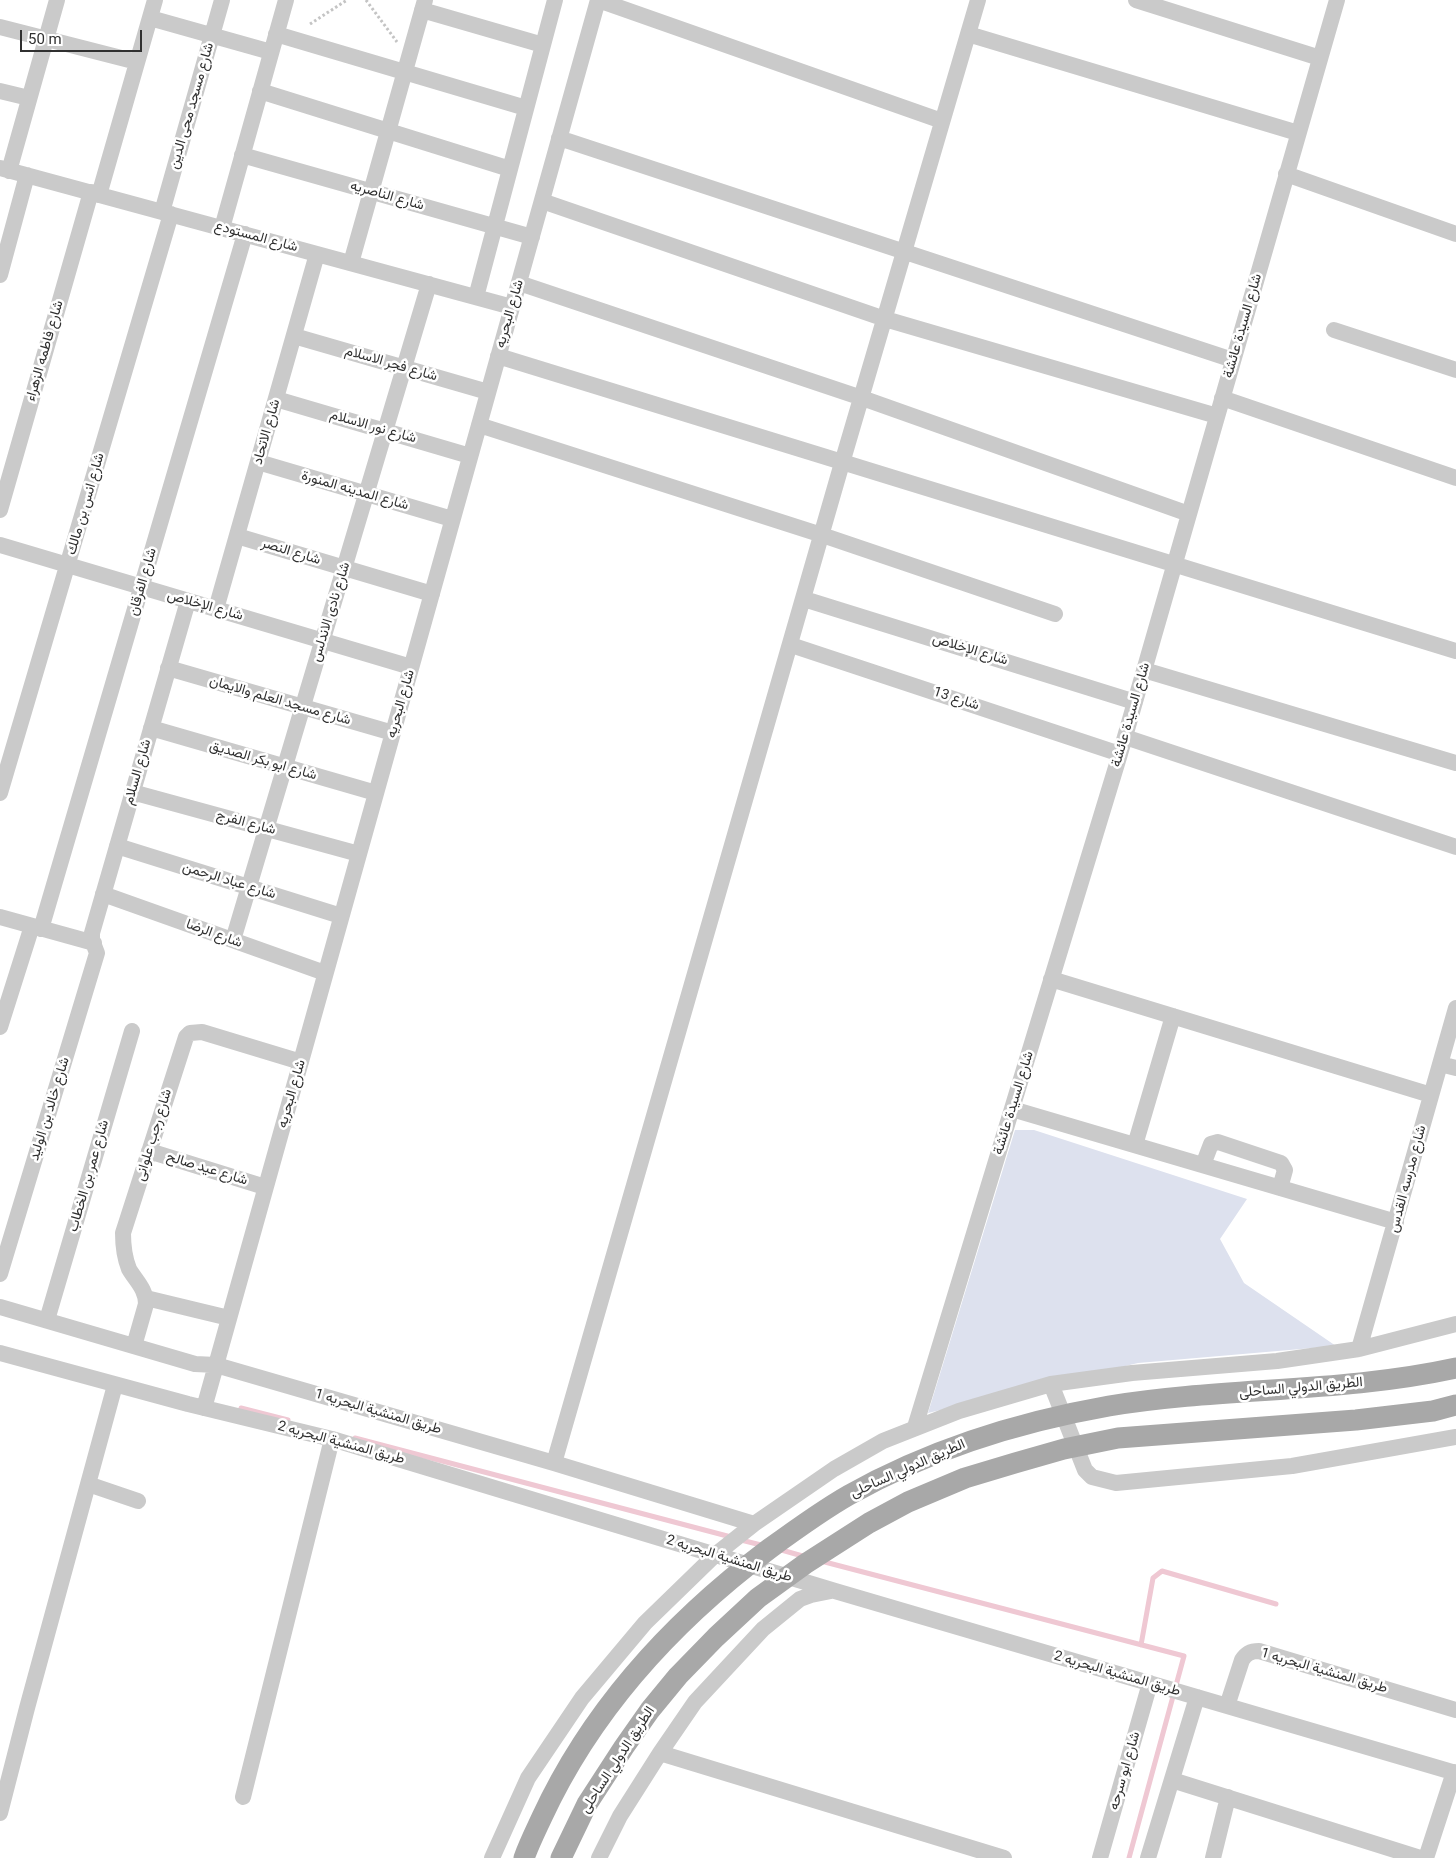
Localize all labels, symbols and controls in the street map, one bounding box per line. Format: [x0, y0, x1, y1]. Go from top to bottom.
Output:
scale bar [22, 20, 145, 52]
text: 50 m [28, 30, 62, 48]
street label: شارع مسجد محى الدين [166, 41, 218, 171]
street label: شارع الناصريه [348, 177, 426, 215]
street label: شارع المستودع [213, 218, 299, 256]
street label: شارع السيدة عائشة [1220, 272, 1266, 380]
street label: شارع البحريه [492, 278, 528, 350]
street label: شارع فاطمه الزهراء [23, 299, 67, 403]
street label: شارع فجر الاسلام [343, 343, 439, 385]
street label: شارع الاتحاد [250, 397, 284, 467]
street label: شارع نور الاسلام [328, 407, 418, 447]
street label: شارع انس بن مالك [63, 451, 109, 557]
street label: شارع المدينه المنورة [299, 468, 411, 514]
street label: شارع النصر [259, 535, 323, 569]
street label: شارع الفرقان [125, 546, 161, 618]
street label: شارع نادى الاندلس [308, 560, 354, 664]
street label: شارع الإخلاص [165, 587, 245, 625]
street label: شارع الإخلاص [930, 631, 1010, 669]
street label: شارع السيدة عائشة [1108, 661, 1154, 769]
street label: شارع البحريه [383, 668, 419, 740]
street label: شارع مسجد العلم والايمان [207, 673, 353, 729]
street label: شارع 13 [931, 684, 981, 714]
street label: شارع السلام [121, 737, 155, 807]
street label: شارع ابو بكر الصديق [207, 738, 319, 784]
street label: شارع الفرج [215, 807, 277, 839]
street label: شارع عباد الرحمن [180, 859, 278, 903]
street label: شارع الرضا [184, 916, 244, 952]
street label: شارع السيدة عائشة [990, 1049, 1038, 1157]
street label: شارع خالد بن الوليد [26, 1055, 74, 1163]
street label: شارع البحريه [274, 1058, 310, 1130]
street label: شارع رجب علوانى [132, 1087, 176, 1183]
street label: شارع عمر بن الخطاب [65, 1118, 113, 1234]
street label: شارع مدرسه القدس [1386, 1124, 1430, 1234]
street label: شارع عيد صالح [164, 1149, 250, 1189]
street label: الطريق الدولي الساحلى [1239, 1374, 1363, 1402]
street label: طريق المنشية البحريه 1 [313, 1386, 443, 1438]
street label: طريق المنشية البحريه 2 [276, 1418, 406, 1468]
street label: الطريق الدولي الساحلى [848, 1436, 968, 1502]
street label: طريق المنشية البحريه 2 [664, 1532, 794, 1586]
street label: طريق المنشية البحريه 1 [1259, 1645, 1389, 1697]
street label: طريق المنشية البحريه 2 [1052, 1648, 1182, 1700]
street label: الطريق الدولي الساحلى [577, 1703, 659, 1817]
street label: شارع ابو سرحه [1106, 1730, 1144, 1812]

